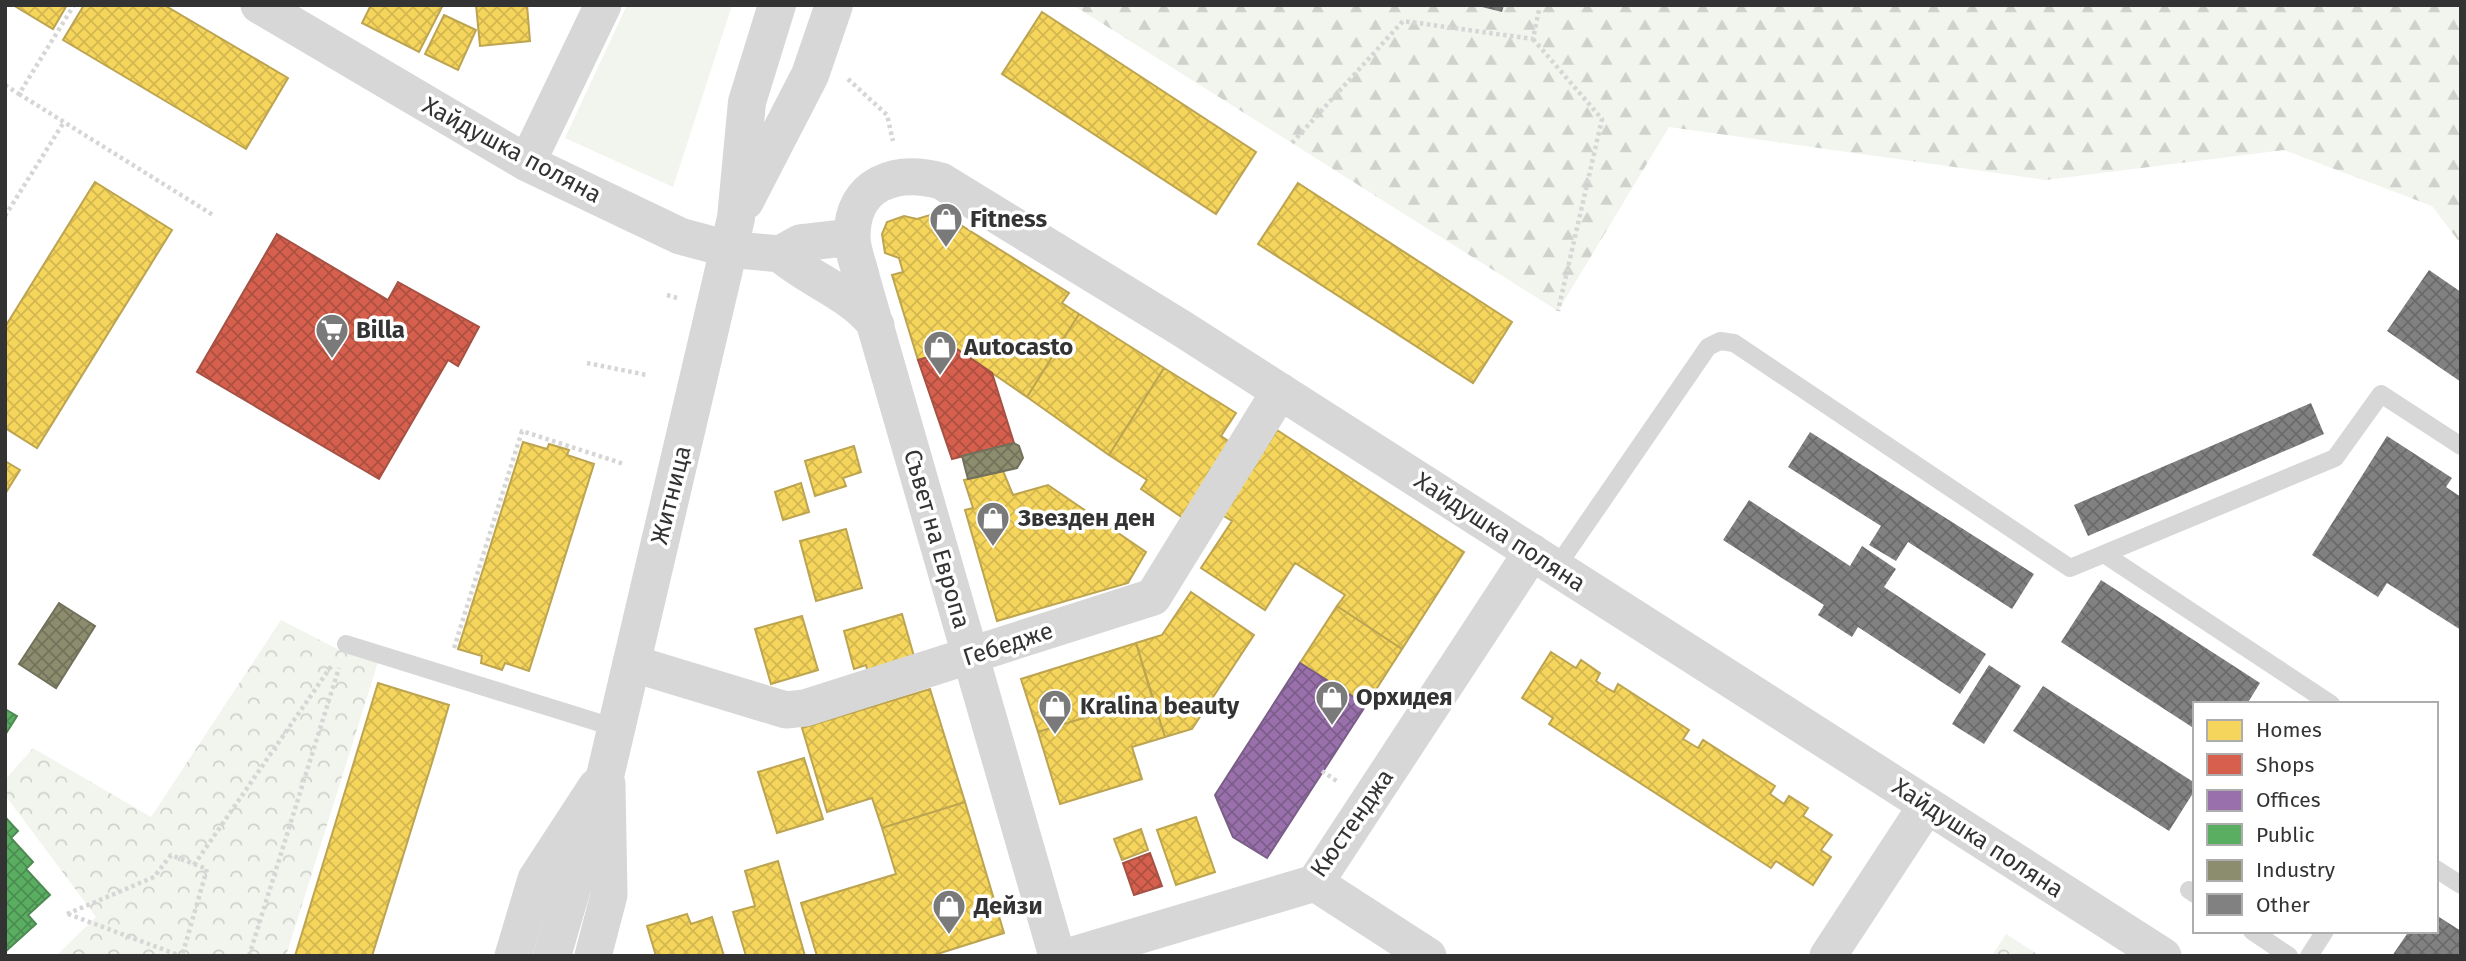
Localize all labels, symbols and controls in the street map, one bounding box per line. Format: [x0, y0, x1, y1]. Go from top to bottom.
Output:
street label: Хайдушка поляна [418, 91, 606, 209]
shop icon: Fitness [927, 200, 965, 249]
place label: Fitness [970, 205, 1048, 233]
supermarket icon: Billa [313, 311, 351, 360]
place label: Billa [356, 316, 405, 344]
shop icon: Autocasto [921, 328, 959, 377]
place label: Autocasto [963, 333, 1073, 361]
street label: Житница [645, 443, 697, 547]
street label: Съвет на Европа [898, 446, 976, 632]
street label: Хайдушка поляна [1409, 466, 1591, 598]
shop icon: Звезден ден [974, 499, 1012, 548]
place label: Звезден ден [1017, 504, 1155, 532]
street label: Гебедже [959, 616, 1057, 672]
shop icon: Орхидея [1313, 678, 1351, 727]
place label: Орхидея [1356, 683, 1453, 711]
shop icon: Kralina beauty [1036, 687, 1074, 736]
place label: Kralina beauty [1080, 692, 1240, 720]
legend [2193, 702, 2438, 933]
text: Homes [2256, 717, 2322, 743]
text: Shops [2256, 752, 2314, 778]
street label: Кюстенджа [1305, 764, 1399, 882]
street label: Хайдушка поляна [1887, 772, 2069, 904]
text: Offices [2256, 787, 2321, 813]
text: Public [2256, 822, 2314, 848]
text: Industry [2256, 857, 2336, 883]
shop icon: Дейзи [930, 887, 968, 936]
place label: Дейзи [973, 892, 1043, 920]
text: Other [2256, 892, 2310, 918]

